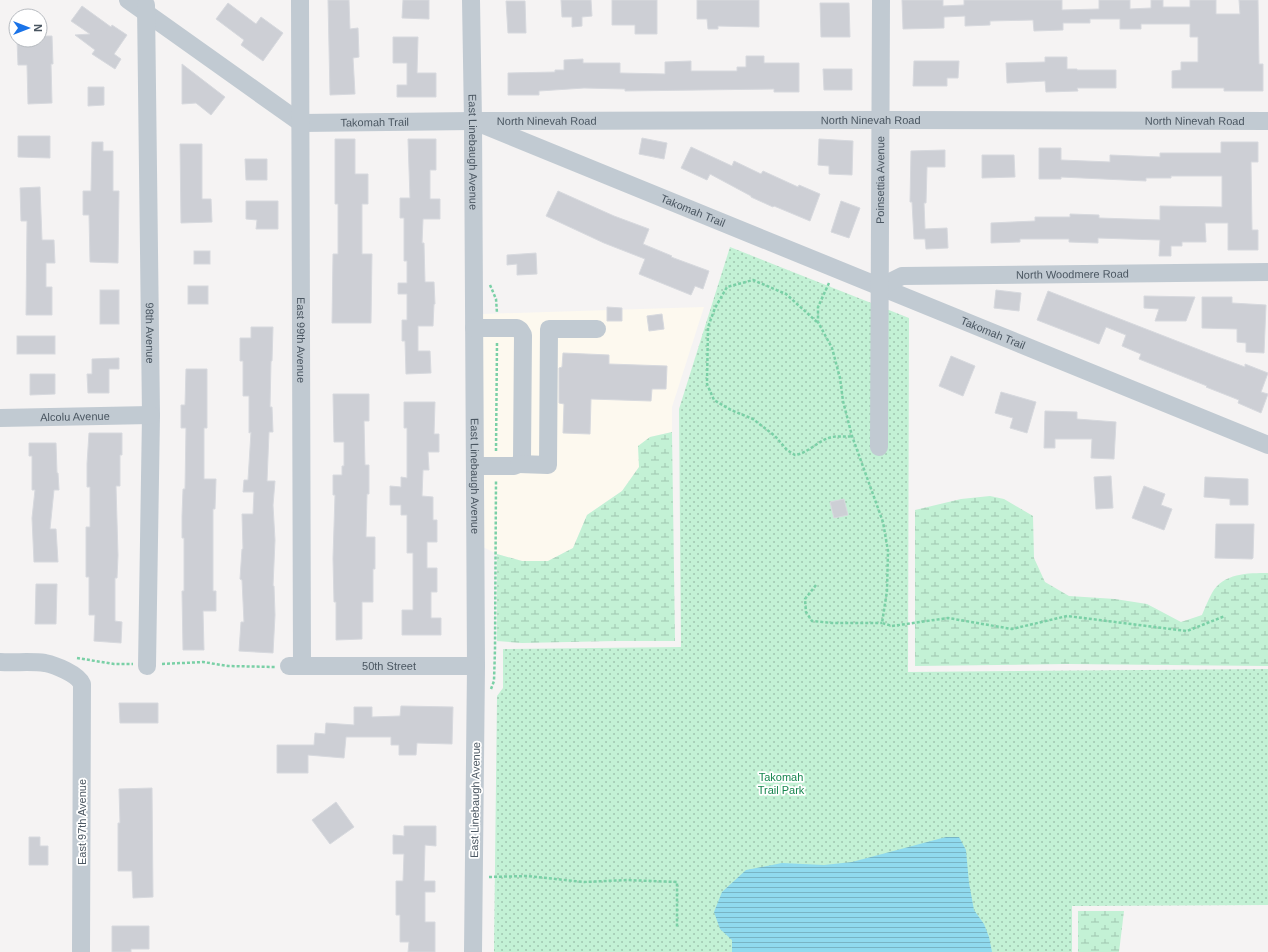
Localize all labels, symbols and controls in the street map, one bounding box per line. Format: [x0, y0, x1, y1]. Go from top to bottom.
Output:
north arrow [8, 8, 48, 48]
text: N [32, 24, 44, 32]
street label: East Linebaugh Avenue [467, 94, 479, 210]
street label: North Ninevah Road [821, 114, 921, 126]
street label: North Ninevah Road [497, 115, 597, 127]
street label: North Ninevah Road [1145, 115, 1245, 127]
street label: Takomah Trail [340, 116, 409, 129]
street label: Poinsettia Avenue [874, 136, 886, 224]
street label: Takomah Trail [659, 192, 727, 229]
street label: North Woodmere Road [1016, 268, 1129, 281]
street label: East 99th Avenue [295, 297, 307, 383]
street label: 98th Avenue [144, 302, 156, 364]
street label: Takomah Trail [959, 314, 1027, 351]
street label: Alcolu Avenue [40, 410, 110, 423]
street label: East Linebaugh Avenue [469, 418, 481, 534]
street label: 50th Street [362, 660, 416, 672]
street label: East Linebaugh Avenue [468, 742, 482, 858]
park label: Takomah Trail Park [758, 771, 805, 796]
street label: East 97th Avenue [76, 779, 88, 865]

